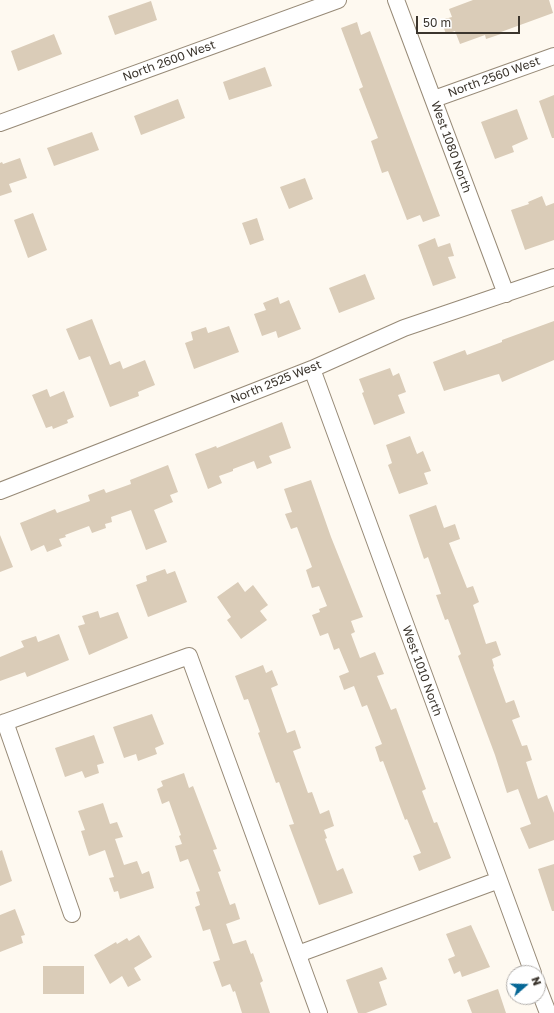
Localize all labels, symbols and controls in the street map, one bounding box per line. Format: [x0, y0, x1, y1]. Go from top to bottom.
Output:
scale bar [418, 8, 522, 34]
text: 50 m [423, 15, 451, 30]
street label: North 2600 West [121, 38, 217, 84]
street label: North 2560 West [446, 54, 542, 100]
street label: West 1080 North [428, 99, 474, 195]
street label: North 2525 West [229, 357, 323, 407]
street label: West 1010 North [399, 624, 445, 718]
north arrow [506, 965, 546, 1005]
text: N [529, 975, 544, 987]

